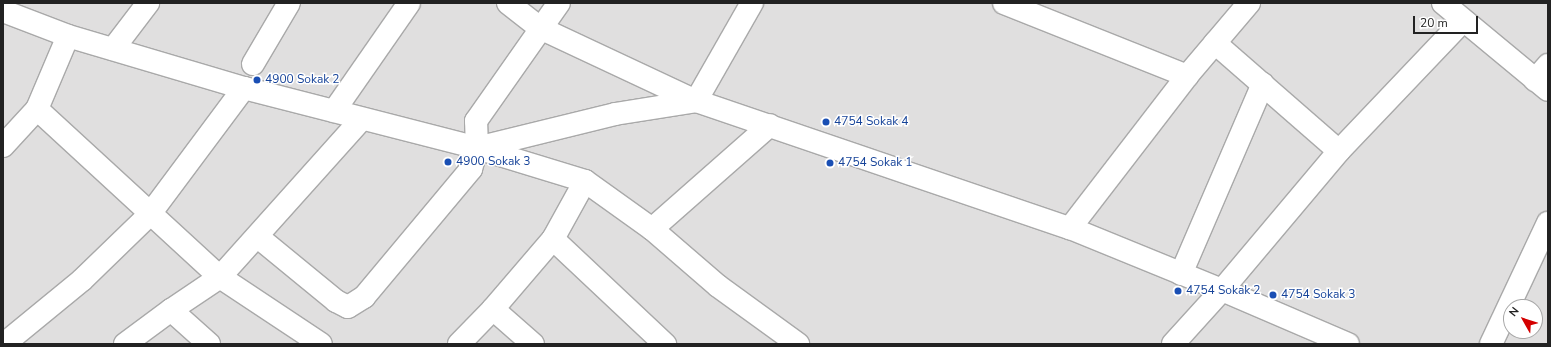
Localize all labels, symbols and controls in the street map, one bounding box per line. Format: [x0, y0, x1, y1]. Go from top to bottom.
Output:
scale bar [1415, 8, 1480, 34]
text: 20 m [1420, 15, 1448, 31]
place label: 4900 Sokak 2 [265, 73, 340, 87]
marker: 4900 Sokak 2 [252, 75, 262, 85]
place label: 4754 Sokak 4 [834, 115, 909, 129]
marker: 4754 Sokak 4 [821, 117, 831, 127]
place label: 4900 Sokak 3 [456, 155, 531, 169]
place label: 4754 Sokak 1 [838, 156, 913, 170]
marker: 4900 Sokak 3 [443, 157, 453, 167]
marker: 4754 Sokak 1 [825, 158, 835, 168]
place label: 4754 Sokak 2 [1186, 284, 1261, 298]
marker: 4754 Sokak 2 [1173, 286, 1183, 296]
place label: 4754 Sokak 3 [1281, 288, 1356, 302]
marker: 4754 Sokak 3 [1268, 290, 1278, 300]
north arrow [1503, 299, 1543, 339]
text: N [1506, 304, 1522, 320]

